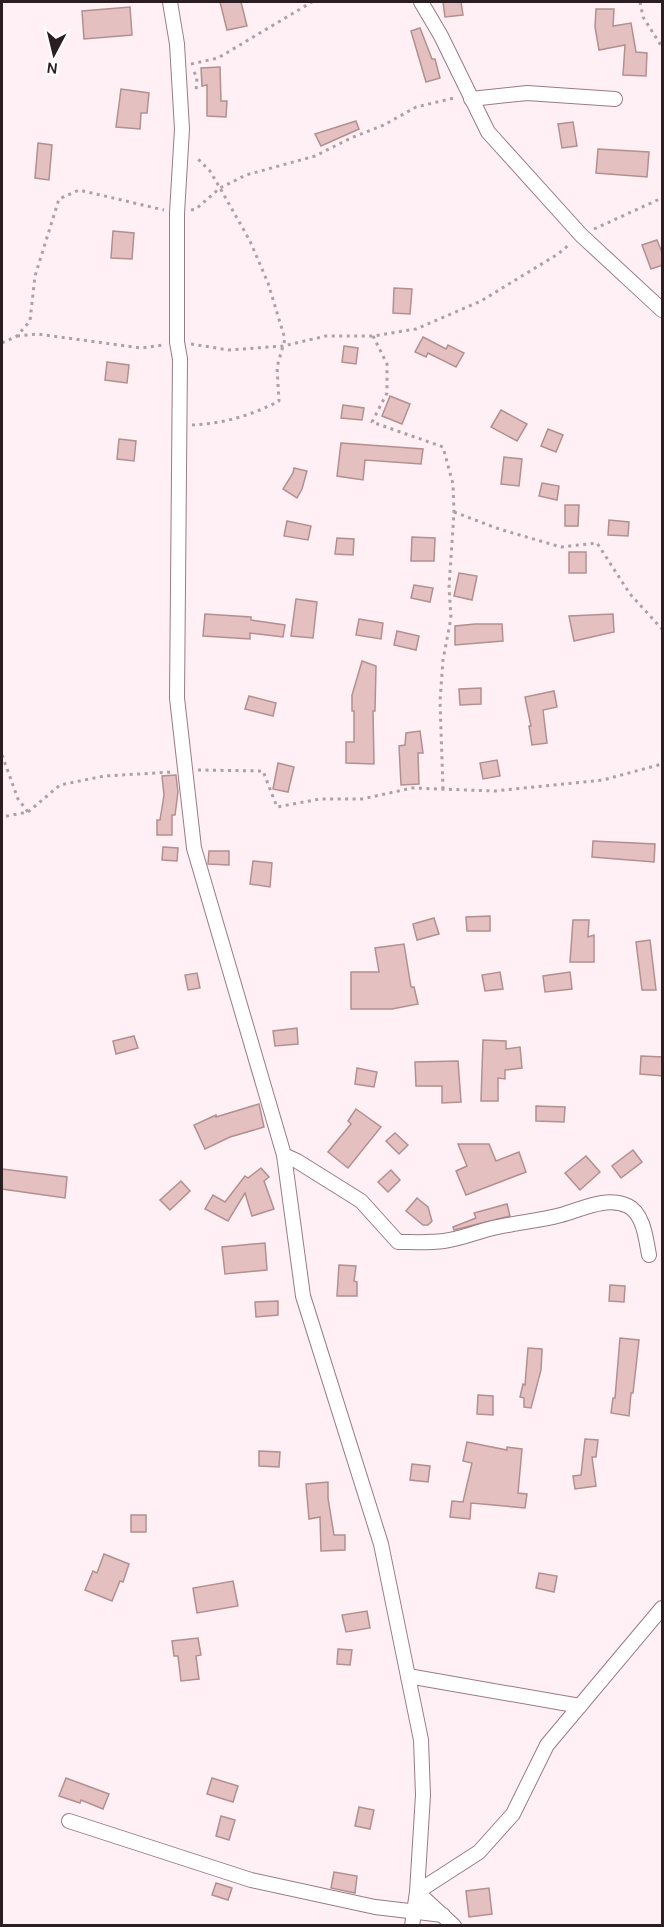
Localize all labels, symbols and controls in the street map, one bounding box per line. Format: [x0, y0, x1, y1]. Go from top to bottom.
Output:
north arrow [24, 24, 84, 84]
text: N [45, 58, 59, 79]

